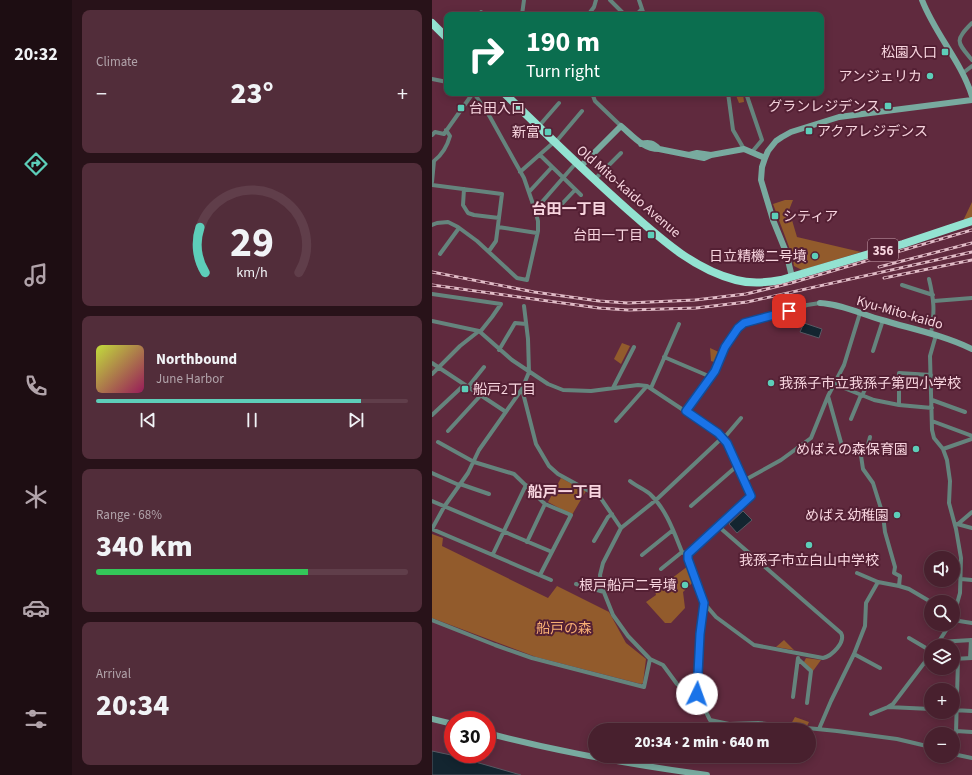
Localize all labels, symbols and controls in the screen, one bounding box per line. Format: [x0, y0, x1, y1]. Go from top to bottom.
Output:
text: 190 m [526, 22, 600, 62]
icon: right [460, 28, 512, 80]
text: 20:32 [14, 42, 58, 67]
place label: 松園入口 [881, 43, 937, 63]
marker: 松園入口 [940, 47, 950, 57]
text: Climate [96, 53, 138, 71]
text: Turn right [526, 59, 600, 84]
place label: アンジェリカ [839, 67, 922, 87]
marker: アンジェリカ [925, 71, 935, 81]
text: 23° [230, 72, 274, 115]
text: − [96, 78, 107, 110]
text: + [397, 78, 408, 110]
place label: グランレジデンス [768, 97, 880, 117]
place label: 台田入口 [469, 99, 525, 119]
marker: グランレジデンス [883, 101, 893, 111]
marker: 台田入口 [456, 103, 466, 113]
place label: アクアレジデンス [817, 122, 928, 142]
place label: 新富 [512, 123, 540, 143]
marker: アクアレジデンス [804, 126, 814, 136]
marker: 新富 [543, 127, 553, 137]
street label: Old Mito-kaido Avenue [572, 141, 685, 243]
icon: directions [22, 150, 50, 178]
district label: 台田一丁目 [531, 199, 607, 220]
place label: シティア [783, 207, 838, 227]
marker: シティア [770, 211, 780, 221]
text: 29 [230, 212, 274, 272]
place label: 台田一丁目 [573, 226, 643, 246]
marker: 台田一丁目 [646, 230, 656, 240]
road number: 356 [868, 239, 898, 261]
place label: 日立精機二号墳 [709, 247, 807, 267]
marker: 日立精機二号墳 [810, 251, 820, 261]
icon: music [22, 261, 50, 289]
text: km/h [236, 261, 268, 282]
street label: Kyu-Mito-kaido [854, 291, 945, 335]
pin [772, 294, 806, 328]
icon: arrive [778, 300, 800, 322]
text: Northbound [156, 349, 237, 370]
text: June Harbor [156, 370, 224, 388]
icon: phone [22, 372, 50, 400]
place label: 我孫子市立我孫子第四小学校 [779, 374, 961, 394]
marker: 我孫子市立我孫子第四小学校 [766, 378, 776, 388]
place label: 船戸2丁目 [473, 380, 536, 400]
marker: 船戸2丁目 [460, 384, 470, 394]
icon: previous [137, 409, 159, 431]
icon: pause [241, 409, 263, 431]
icon: next [345, 409, 367, 431]
place label: めばえの森保育園 [796, 440, 908, 460]
marker: めばえの森保育園 [911, 444, 921, 454]
district label: 船戸一丁目 [527, 482, 603, 503]
icon: climate [22, 483, 50, 511]
text: Range · 68% [96, 506, 162, 524]
place label: めばえ幼稚園 [805, 506, 889, 526]
marker: めばえ幼稚園 [892, 510, 902, 520]
text: 340 km [96, 525, 193, 568]
marker: 我孫子市立白山中学校 [804, 540, 814, 550]
place label: 我孫子市立白山中学校 [739, 551, 879, 571]
map controls [924, 551, 960, 763]
button: sound [924, 551, 960, 587]
place label: 根戸船戸二号墳 [579, 576, 677, 596]
marker: 根戸船戸二号墳 [680, 580, 690, 590]
icon: car [22, 594, 50, 622]
button: search [924, 595, 960, 631]
park label: 船戸の森 [536, 619, 592, 639]
button: layers [924, 639, 960, 675]
text: Arrival [96, 665, 131, 683]
position arrow [676, 673, 718, 715]
button: + [924, 683, 960, 719]
text: 20:34 [96, 684, 169, 727]
icon: filters [22, 705, 50, 733]
speed limit sign: 30 [444, 711, 496, 763]
button: − [924, 727, 960, 763]
text: 20:34 · 2 min · 640 m [635, 732, 769, 753]

